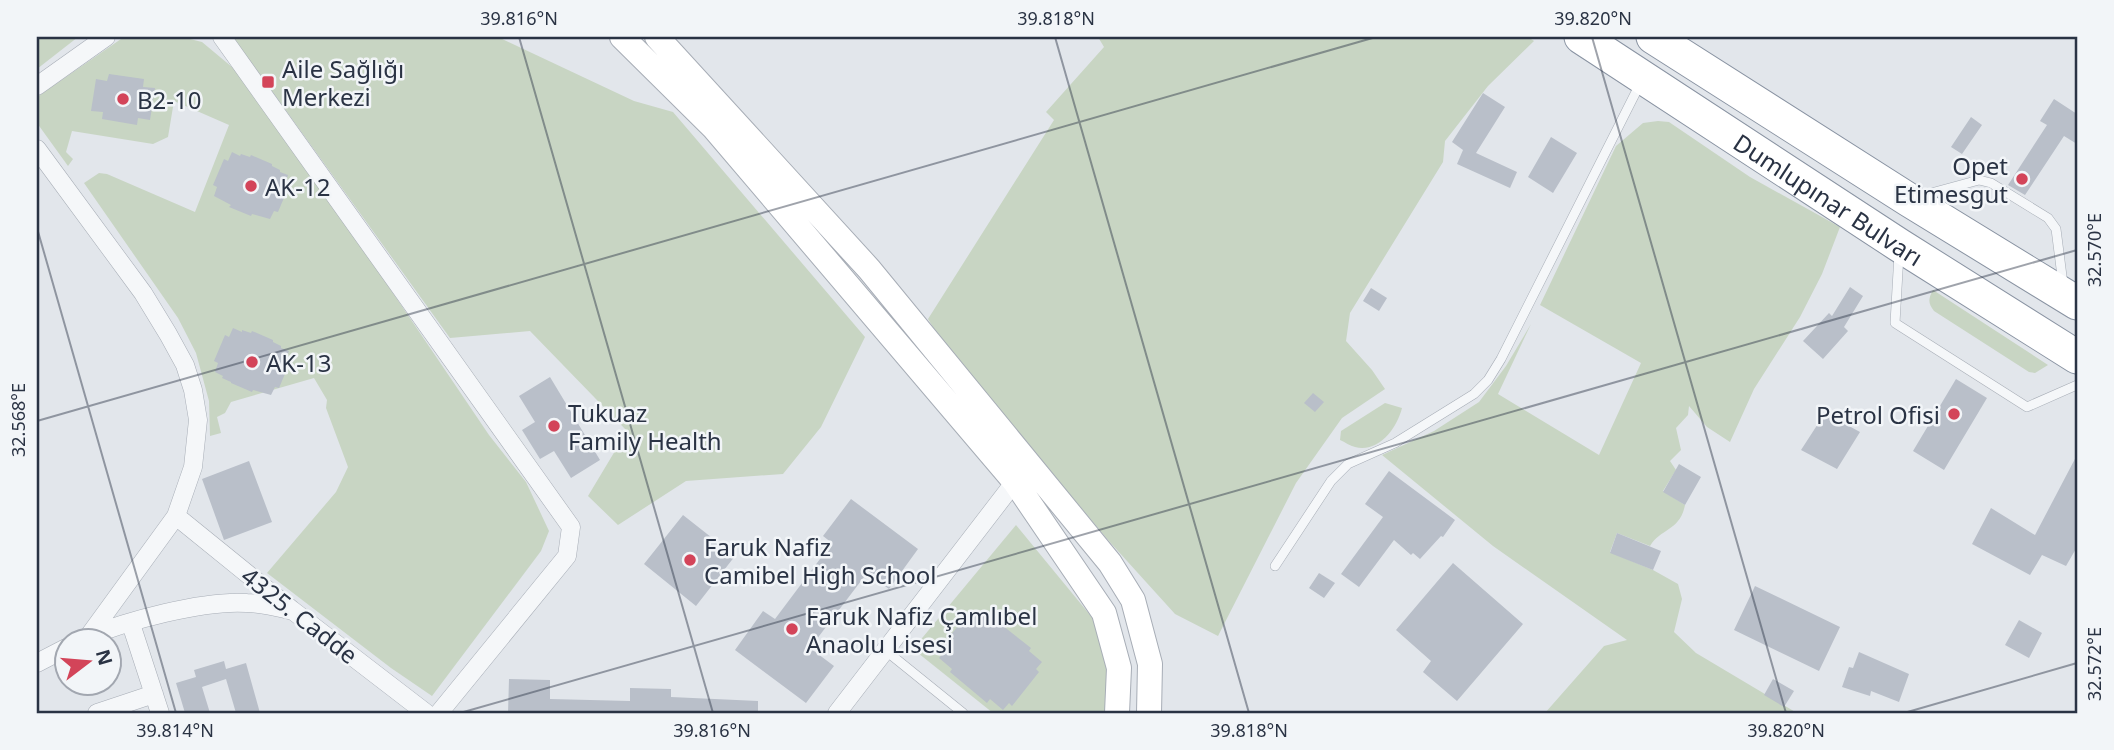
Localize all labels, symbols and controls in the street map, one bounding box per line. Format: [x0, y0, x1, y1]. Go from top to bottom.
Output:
text: 39.816°N [480, 6, 558, 30]
text: 39.818°N [1017, 6, 1095, 30]
text: 39.820°N [1554, 6, 1632, 30]
place label: Aile Sağlığı Merkezi [282, 52, 404, 113]
marker: Aile Sağlığı Merkezi [260, 74, 276, 90]
place label: B2-10 [137, 83, 202, 116]
marker: B2-10 [115, 91, 131, 107]
street label: Dumlupınar Bulvarı [1728, 125, 1930, 273]
place label: Opet Etimesgut [1894, 149, 2008, 210]
place label: AK-12 [265, 170, 330, 203]
marker: Opet Etimesgut [2014, 171, 2030, 187]
marker: AK-12 [243, 178, 259, 194]
text: 32.570°E [2082, 213, 2106, 287]
place label: AK-13 [266, 346, 331, 379]
marker: AK-13 [244, 354, 260, 370]
text: 32.568°E [6, 383, 30, 457]
place label: Tukuaz Family Health [568, 396, 722, 457]
place label: Petrol Ofisi [1816, 398, 1940, 431]
marker: Petrol Ofisi [1946, 406, 1962, 422]
marker: Tukuaz Family Health [546, 418, 562, 434]
place label: Faruk Nafiz Camibel High School [704, 530, 937, 591]
marker: Faruk Nafiz Camibel High School [682, 552, 698, 568]
street label: 4325. Cadde [235, 559, 365, 671]
place label: Faruk Nafiz Çamlıbel Anaolu Lisesi [806, 599, 1037, 660]
marker: Faruk Nafiz Çamlıbel Anaolu Lisesi [784, 621, 800, 637]
text: 32.572°E [2082, 627, 2106, 701]
north arrow [52, 628, 122, 698]
text: N [90, 646, 119, 668]
text: 39.814°N [136, 718, 214, 742]
text: 39.816°N [673, 718, 751, 742]
text: 39.818°N [1210, 718, 1288, 742]
text: 39.820°N [1747, 718, 1825, 742]

